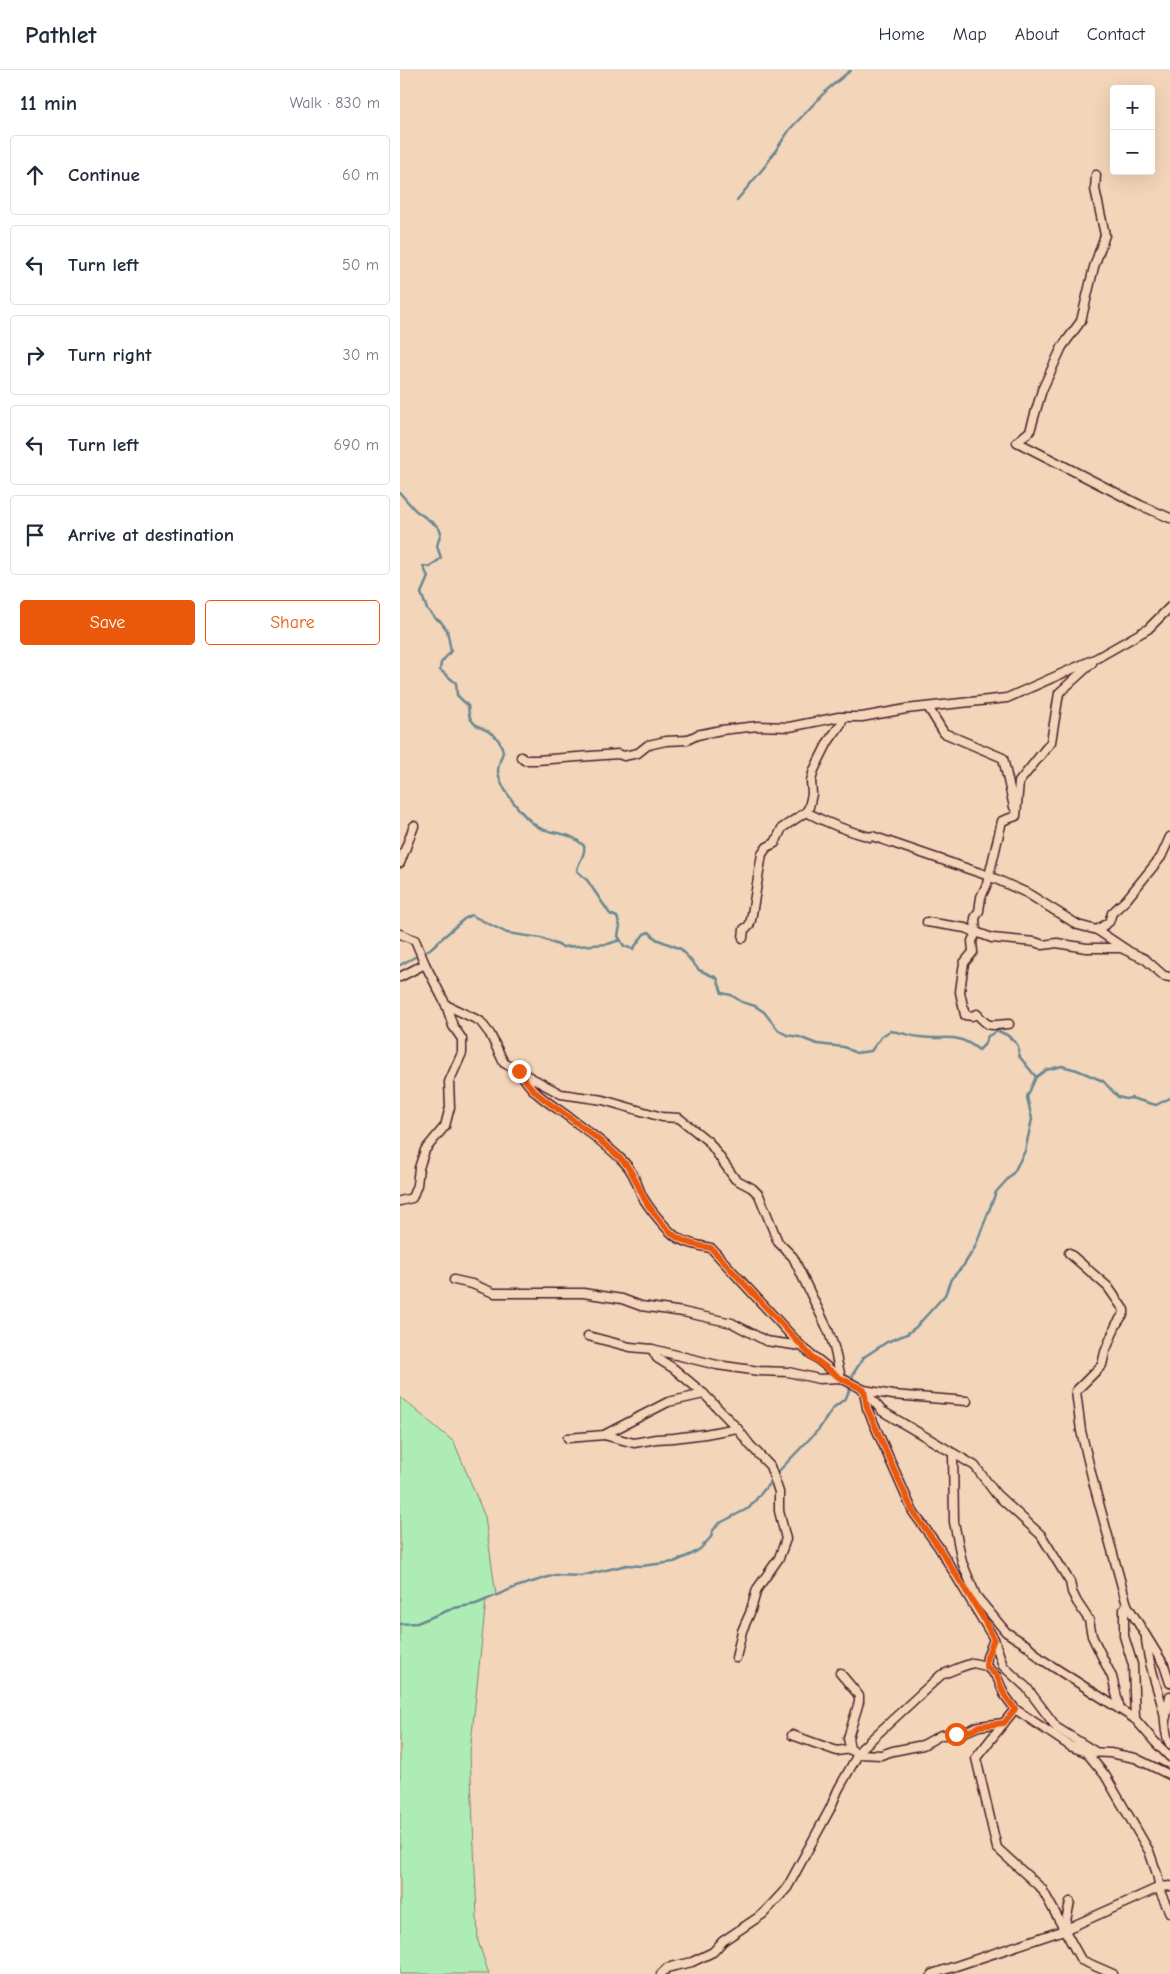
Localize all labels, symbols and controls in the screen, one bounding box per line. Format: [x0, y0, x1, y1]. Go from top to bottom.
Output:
text: Pathlet [25, 21, 96, 49]
text: Home [878, 24, 925, 45]
text: Map [953, 24, 987, 45]
text: About [1015, 24, 1059, 45]
text: Contact [1087, 24, 1145, 45]
map controls [1110, 85, 1155, 175]
button: + [1110, 85, 1155, 130]
text: 11 min [20, 91, 77, 115]
text: Walk · 830 m [290, 94, 380, 112]
button: − [1110, 130, 1155, 175]
icon: ahead [21, 161, 49, 189]
text: Continue [68, 164, 140, 186]
text: 60 m [342, 166, 379, 184]
icon: left [21, 251, 49, 279]
text: Turn left [68, 254, 139, 276]
text: 50 m [342, 256, 379, 274]
icon: right [21, 341, 49, 369]
text: Turn right [68, 344, 152, 366]
text: 30 m [343, 346, 379, 364]
icon: left [21, 431, 49, 459]
text: Turn left [68, 434, 139, 456]
text: 690 m [334, 436, 379, 454]
icon: arrive [21, 521, 49, 549]
text: Arrive at destination [68, 524, 234, 546]
button: Save [20, 600, 195, 645]
button: Share [205, 600, 380, 645]
route end [508, 1060, 531, 1083]
route start [945, 1723, 968, 1746]

